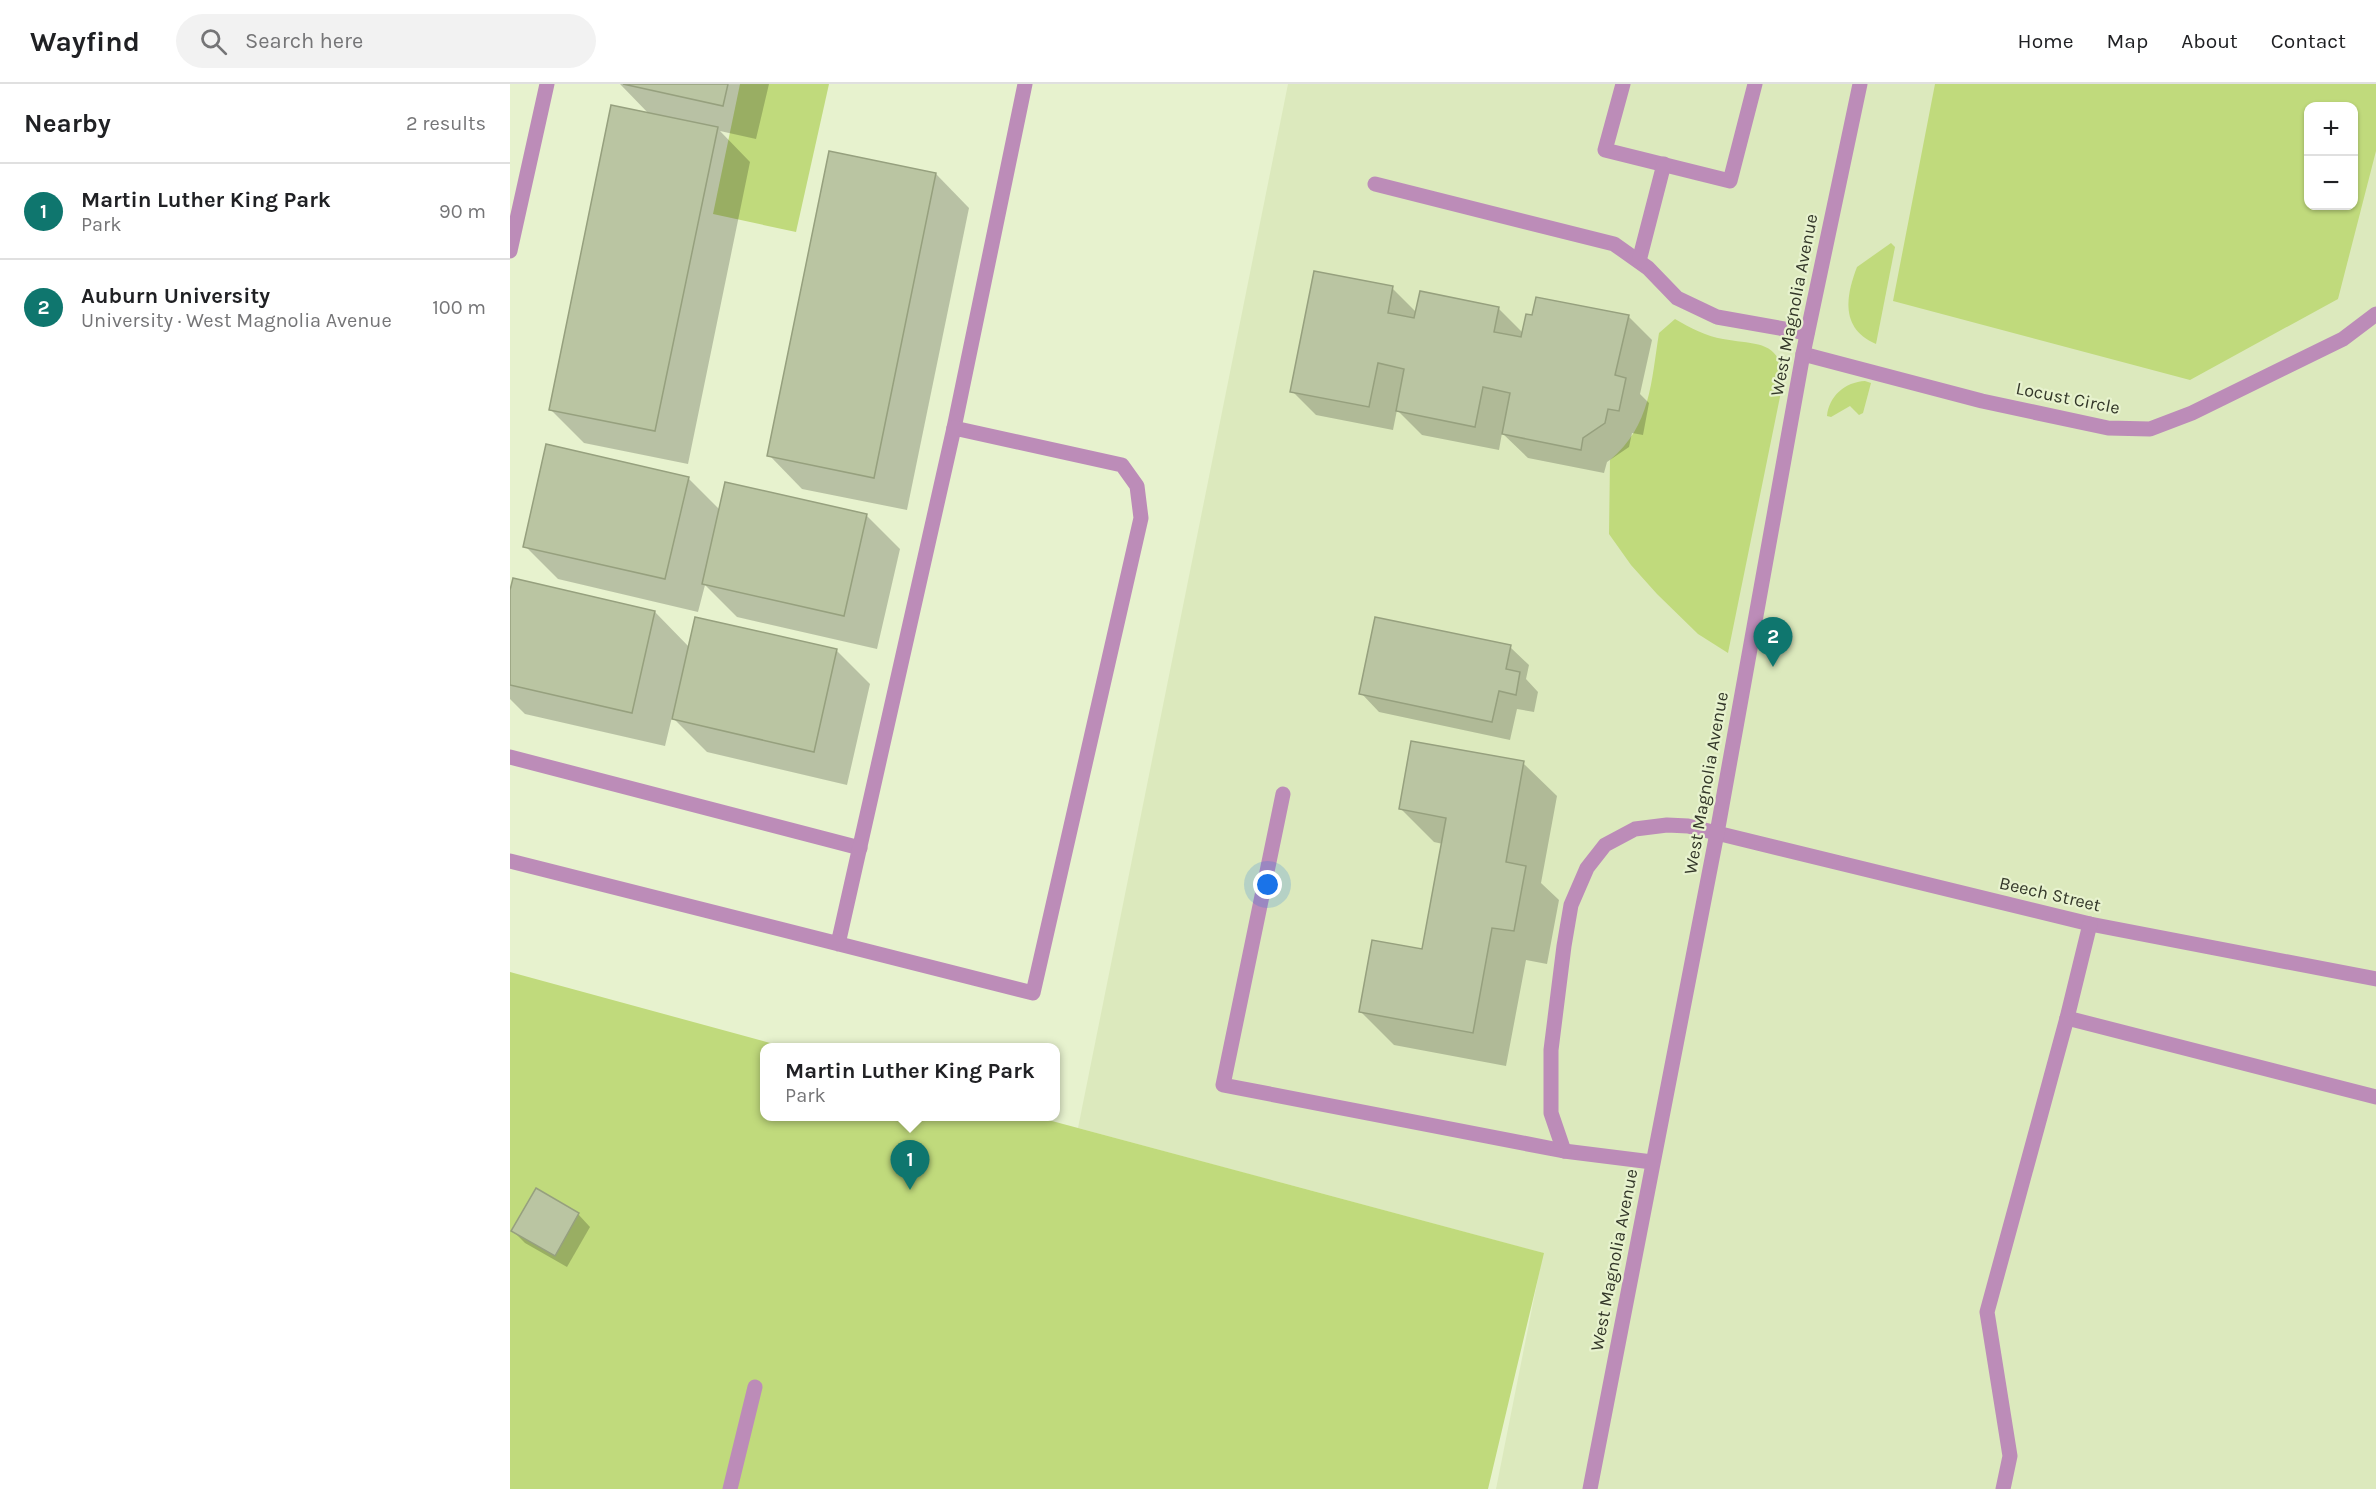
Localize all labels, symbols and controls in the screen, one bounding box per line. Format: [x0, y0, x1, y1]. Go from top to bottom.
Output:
search box [176, 14, 596, 68]
text: Wayfind [30, 25, 140, 58]
icon: search [197, 25, 230, 58]
text: Search here [245, 28, 363, 54]
text: Home [2018, 29, 2074, 53]
text: Map [2107, 29, 2148, 53]
text: About [2181, 29, 2238, 53]
text: Contact [2271, 29, 2346, 53]
map controls [2304, 102, 2358, 210]
button: + [2304, 102, 2358, 156]
text: Nearby [24, 108, 111, 139]
text: 2 results [406, 112, 486, 135]
button: − [2304, 156, 2358, 210]
text: Martin Luther King Park [81, 187, 331, 213]
text: 1 [40, 200, 47, 223]
text: 90 m [439, 200, 486, 223]
street label: West Magnolia Avenue [1766, 212, 1822, 398]
text: Park [81, 213, 122, 236]
text: Auburn University [81, 283, 270, 309]
text: 2 [37, 296, 50, 319]
text: 100 m [432, 296, 486, 319]
text: University · West Magnolia Avenue [81, 309, 392, 332]
street label: Locust Circle [2014, 377, 2122, 419]
pin: 2 [1754, 618, 1792, 667]
street label: West Magnolia Avenue [1679, 690, 1733, 876]
your location [1253, 870, 1282, 899]
street label: Beech Street [1997, 872, 2103, 916]
popup [760, 1043, 1060, 1121]
text: Martin Luther King Park [785, 1058, 1035, 1084]
text: Park [785, 1084, 826, 1107]
pin: 1 [890, 1140, 930, 1190]
street label: West Magnolia Avenue [1586, 1167, 1642, 1353]

